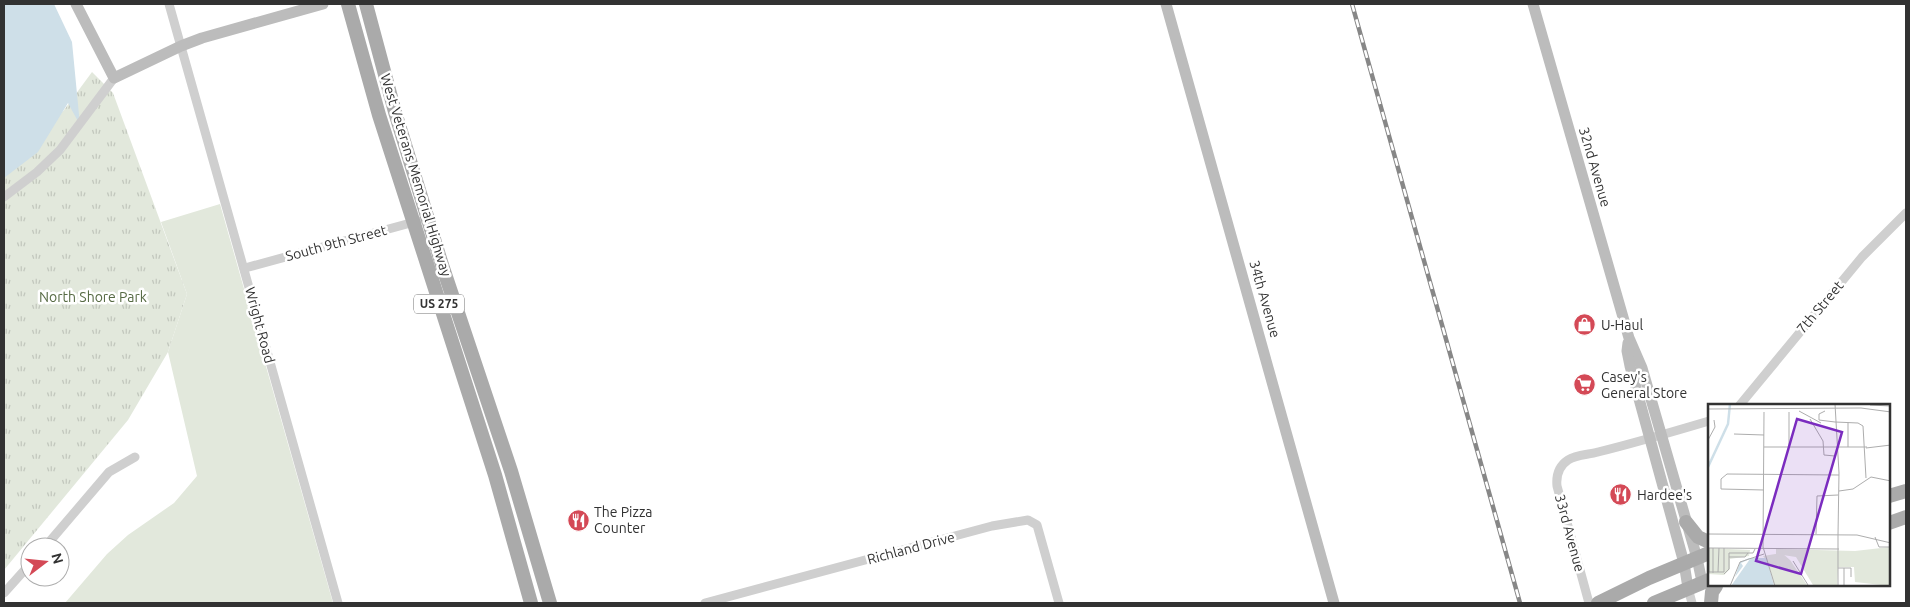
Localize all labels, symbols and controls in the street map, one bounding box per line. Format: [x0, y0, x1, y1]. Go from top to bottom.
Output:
street label: West Veterans Memorial Highway [377, 72, 455, 279]
street label: 32nd Avenue [1576, 125, 1614, 209]
street label: South 9th Street [284, 222, 389, 264]
street label: 34th Avenue [1246, 259, 1284, 339]
street label: 7th Street [1793, 277, 1847, 337]
street label: Wright Road [242, 285, 278, 365]
park label: North Shore Park [39, 289, 147, 305]
road number: US 275 [414, 294, 464, 314]
shop icon: U-Haul [1573, 313, 1597, 337]
place label: U-Haul [1601, 317, 1644, 333]
place label: Casey's General Store [1601, 369, 1687, 401]
supermarket icon: Casey's General Store [1573, 373, 1597, 397]
inset map [1708, 404, 1890, 587]
restaurant icon: Hardee's [1609, 483, 1633, 507]
place label: Hardee's [1637, 487, 1692, 503]
street label: 33rd Avenue [1552, 492, 1588, 574]
place label: The Pizza Counter [594, 504, 653, 536]
restaurant icon: The Pizza Counter [566, 508, 590, 532]
street label: Richland Drive [865, 529, 957, 567]
north arrow [20, 537, 70, 587]
text: N [48, 551, 67, 566]

